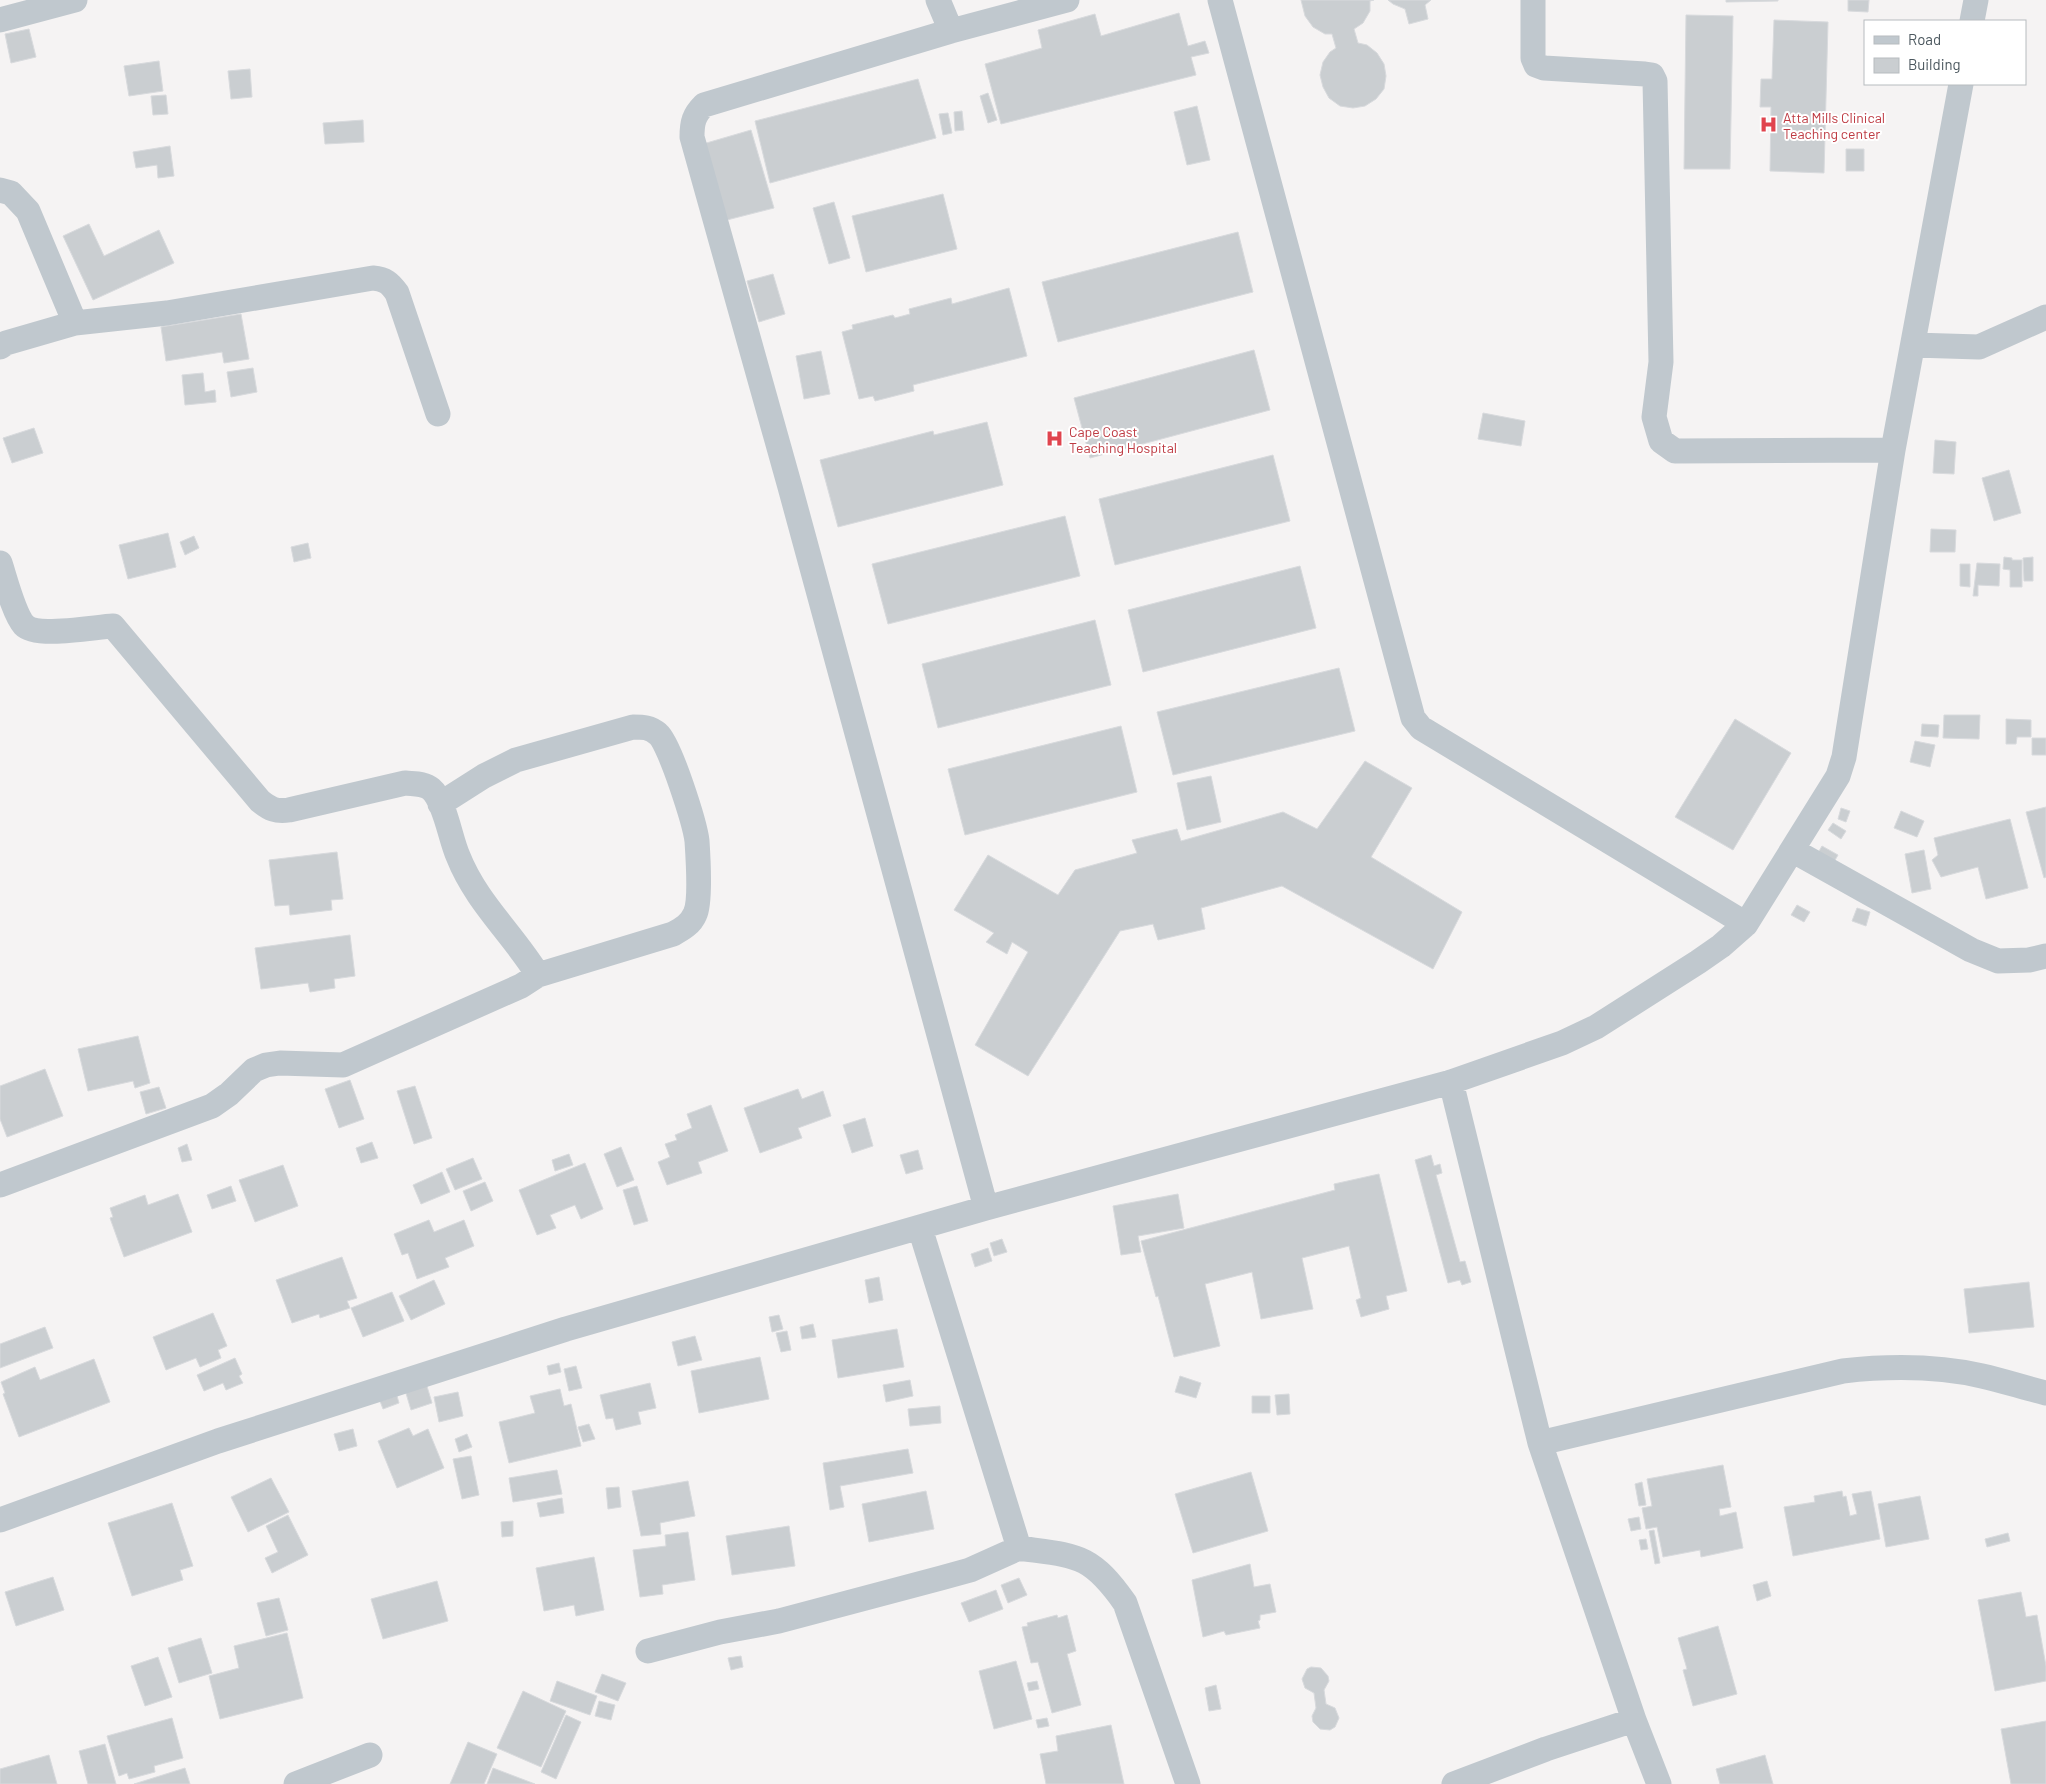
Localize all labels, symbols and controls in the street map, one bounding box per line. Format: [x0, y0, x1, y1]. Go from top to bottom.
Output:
legend [1864, 20, 2026, 85]
text: Road [1908, 30, 1941, 48]
text: Building [1908, 55, 1961, 73]
place label: Atta Mills Clinical Teaching center [1783, 109, 1885, 142]
hospital icon: Atta Mills Clinical Teaching center [1759, 115, 1779, 135]
place label: Cape Coast Teaching Hospital [1069, 423, 1177, 456]
hospital icon: Cape Coast Teaching Hospital [1045, 429, 1065, 449]

